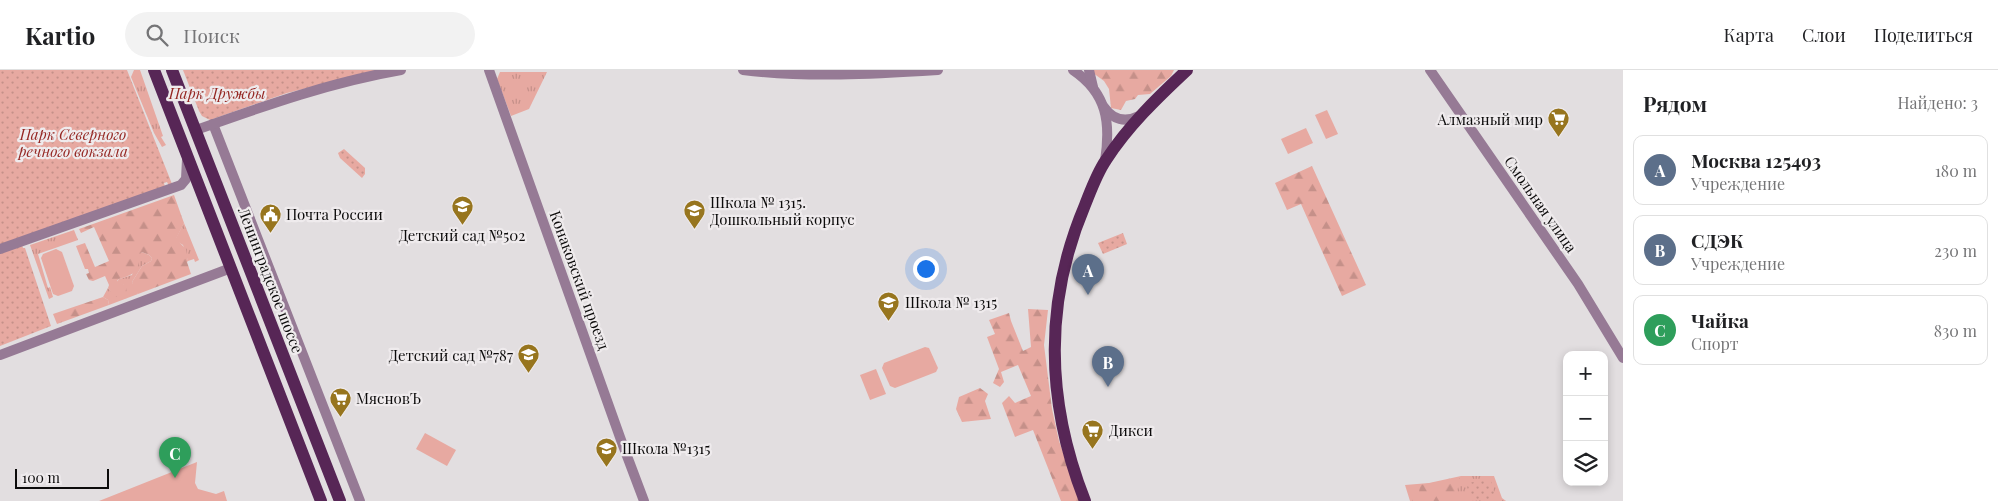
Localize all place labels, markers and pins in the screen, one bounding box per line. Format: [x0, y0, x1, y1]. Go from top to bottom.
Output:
supermarket icon: Алмазный мир [1547, 107, 1571, 138]
place label: Алмазный мир [1437, 109, 1543, 129]
place label: Школа № 1315. Дошкольный корпус [710, 192, 855, 229]
school or university icon: Детский сад №502 [450, 195, 474, 226]
school or university icon: Школа № 1315. Дошкольный корпус [682, 199, 706, 230]
public building icon: Почта России [258, 202, 282, 233]
place label: Почта России [286, 204, 383, 224]
place label: Детский сад №502 [399, 225, 525, 245]
pin: A [1072, 254, 1104, 295]
school or university icon: Школа № 1315 [877, 290, 901, 321]
place label: Школа № 1315 [905, 292, 997, 312]
school or university icon: Детский сад №787 [517, 343, 541, 374]
place label: Детский сад №787 [389, 345, 513, 365]
pin: B [1092, 346, 1124, 387]
supermarket icon: МясновЪ [328, 386, 352, 417]
place label: МясновЪ [356, 388, 421, 408]
supermarket icon: Дикси [1081, 418, 1105, 449]
place label: Дикси [1109, 420, 1153, 440]
school or university icon: Школа №1315 [594, 436, 618, 467]
pin: C [159, 437, 191, 478]
place label: Школа №1315 [622, 438, 710, 458]

